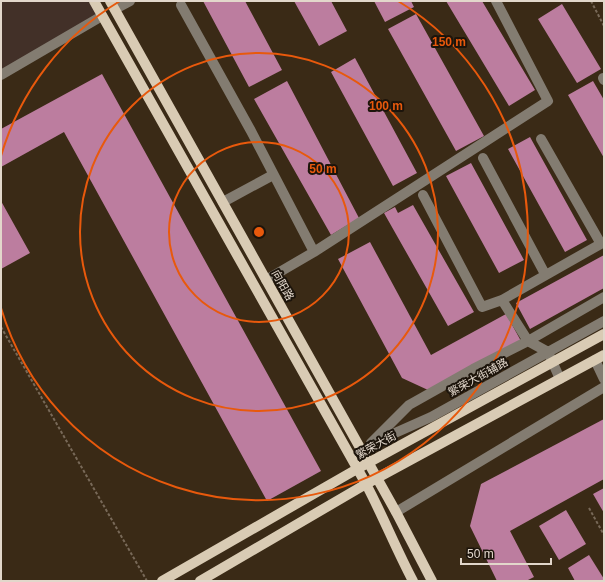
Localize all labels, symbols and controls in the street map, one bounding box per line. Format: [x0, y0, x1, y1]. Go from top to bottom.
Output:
text: 150 m [432, 35, 466, 49]
text: 100 m [369, 99, 403, 113]
text: 50 m [309, 162, 337, 176]
centre of rings [252, 225, 266, 239]
street label: 向阳路 [270, 268, 296, 302]
street label: 繁荣大街辅路 [446, 356, 510, 398]
street label: 繁荣大街 [354, 429, 398, 461]
scale bar [461, 540, 551, 566]
text: 50 m [467, 547, 494, 561]

